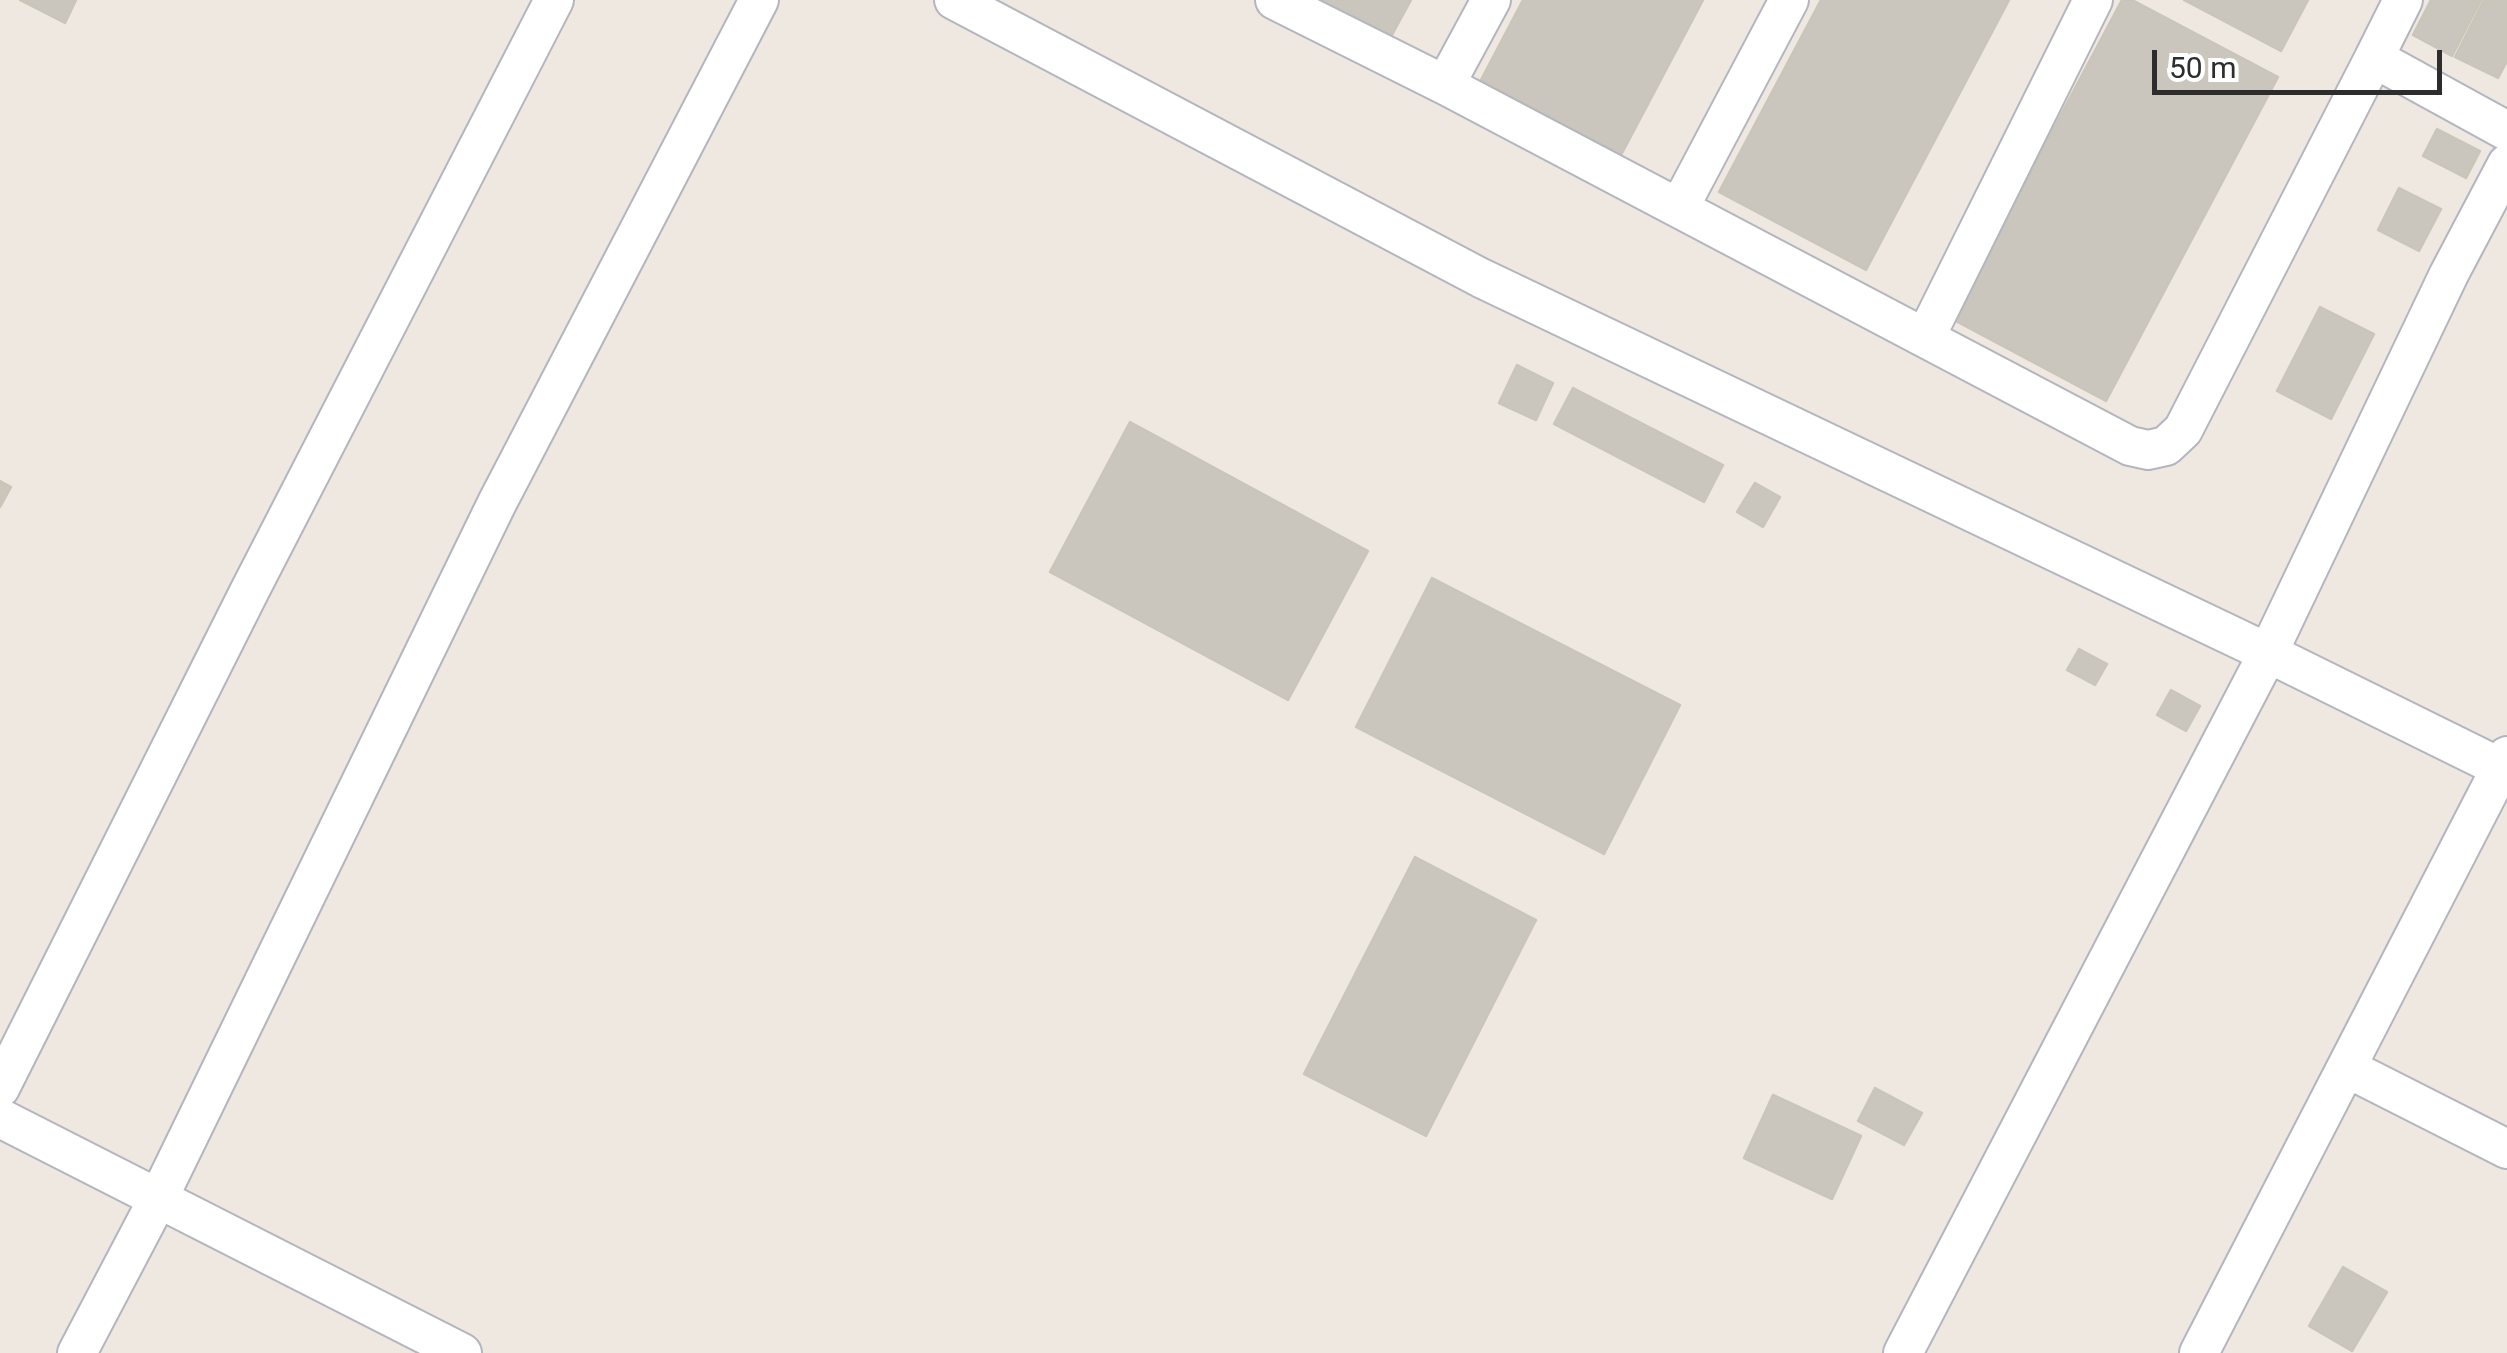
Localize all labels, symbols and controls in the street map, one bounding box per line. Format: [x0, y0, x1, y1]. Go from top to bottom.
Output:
scale bar [2157, 30, 2447, 92]
text: 50 m [2169, 50, 2236, 85]

